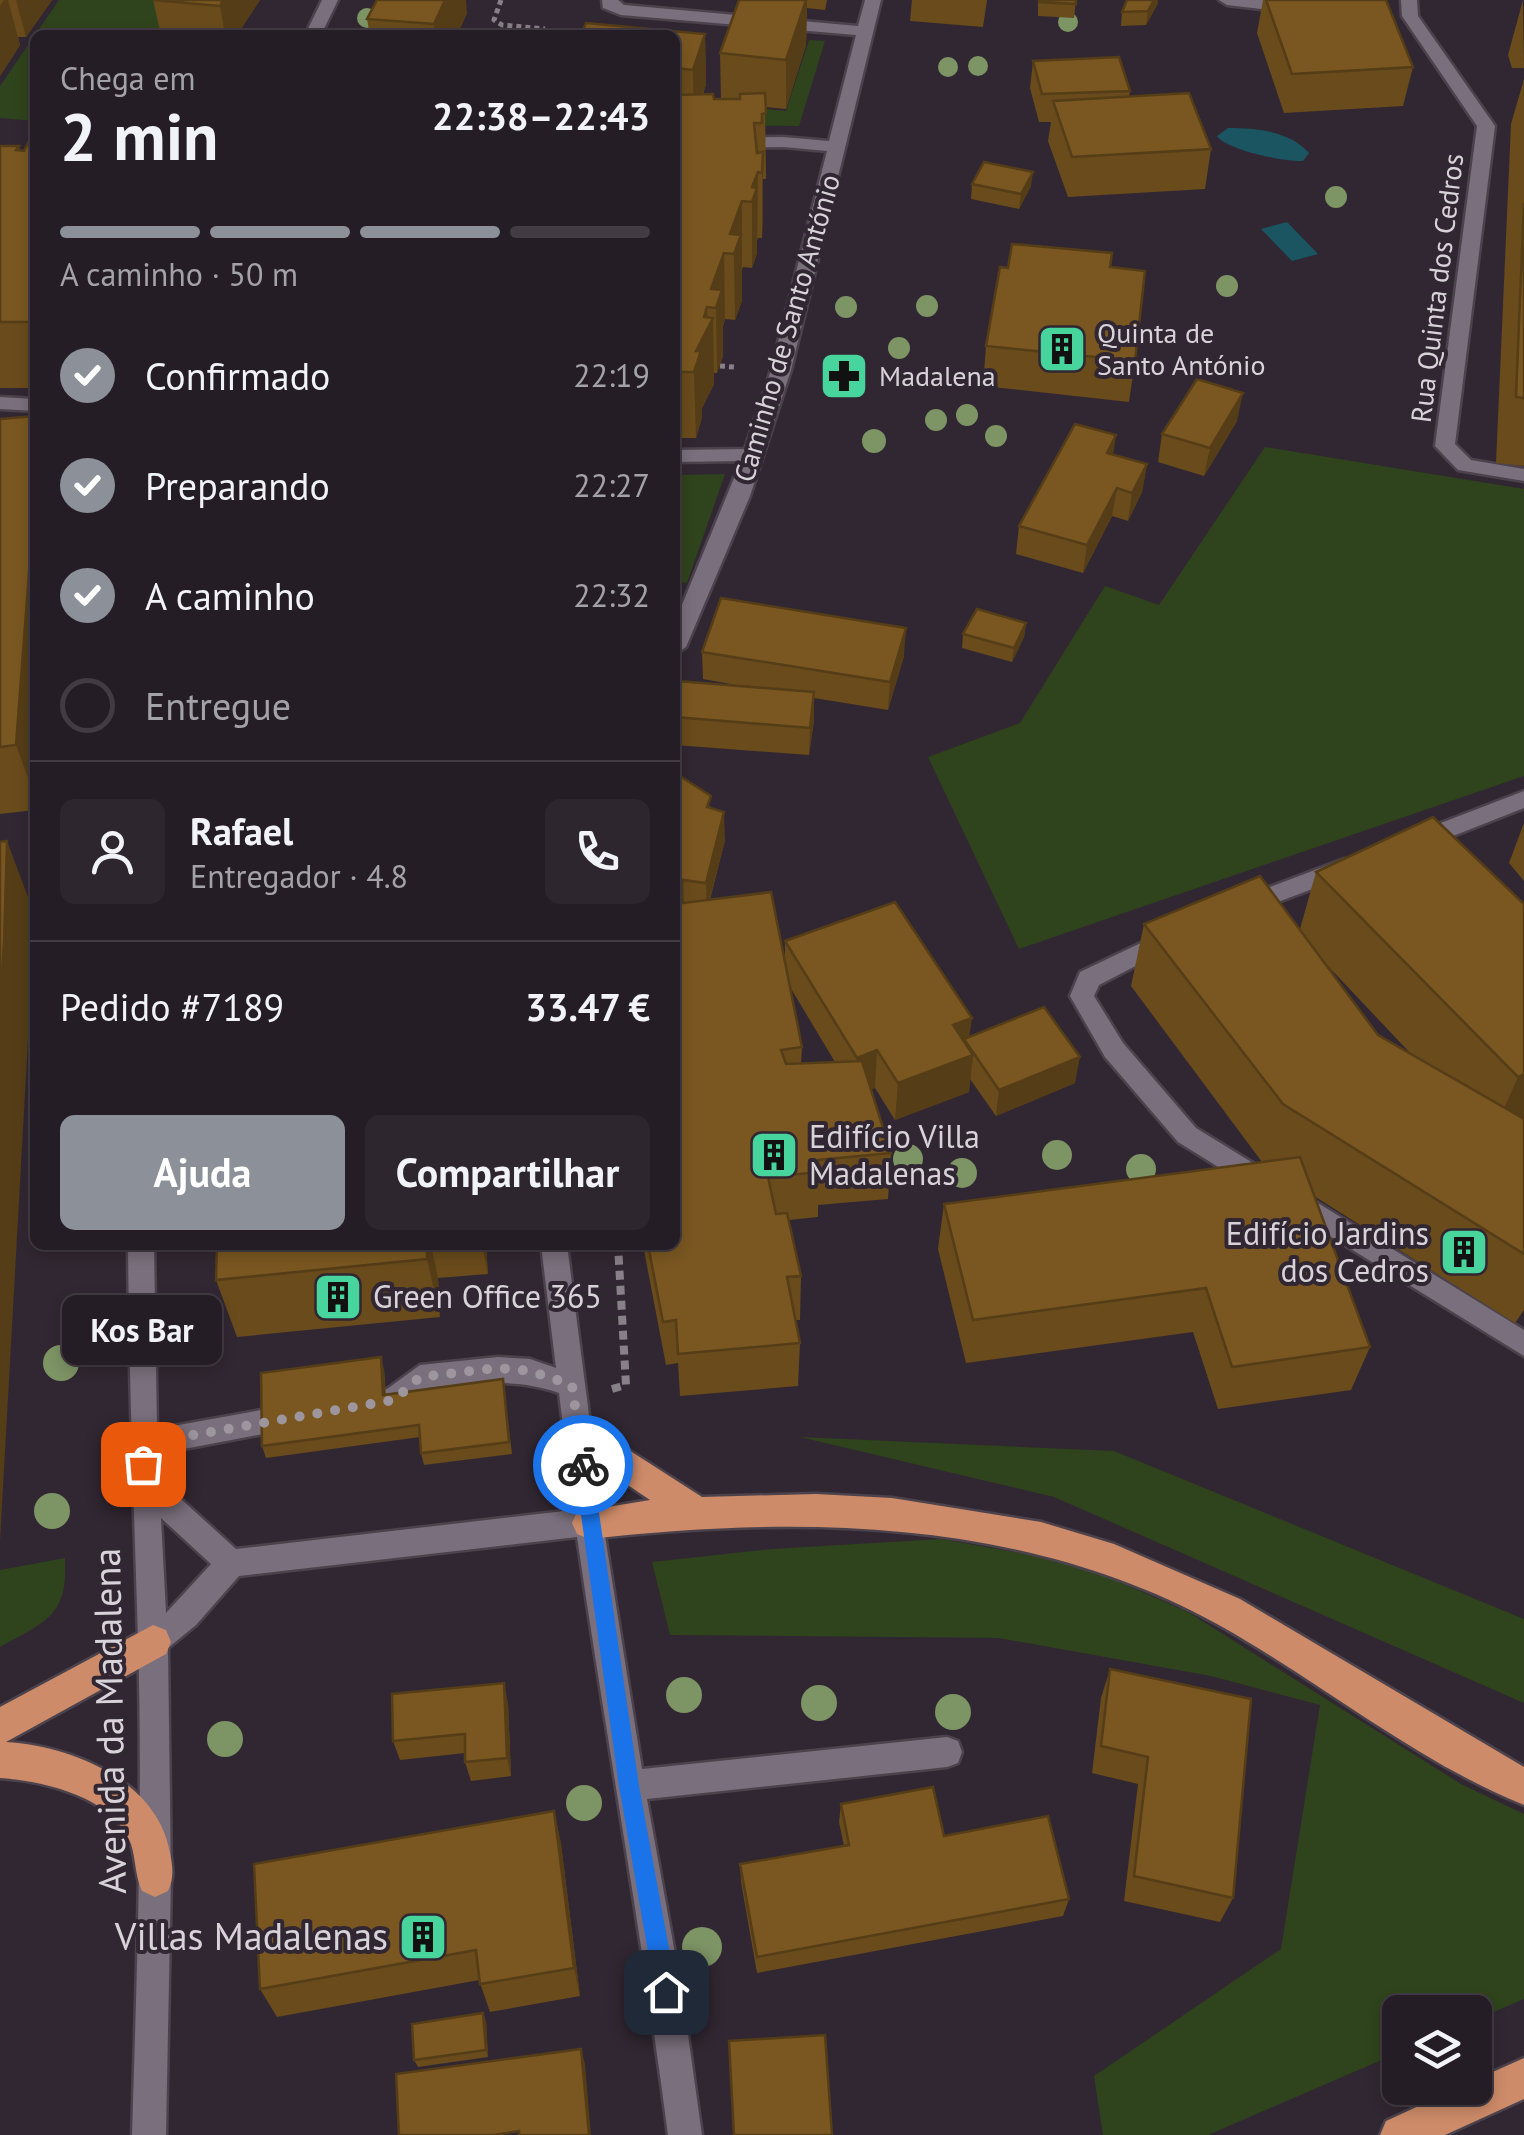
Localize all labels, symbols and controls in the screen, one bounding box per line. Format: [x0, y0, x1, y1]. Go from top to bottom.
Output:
text: Chega em [60, 57, 196, 99]
text: 22:38–22:43 [432, 91, 650, 140]
text: 2 min [60, 94, 219, 178]
street label: Rua Quinta dos Cedros [1402, 151, 1471, 425]
street label: Caminho de Santo António [725, 170, 848, 486]
text: A caminho · 50 m [60, 253, 298, 295]
place label: Quinta de Santo António [1097, 314, 1266, 383]
building icon: Quinta de Santo António [1036, 323, 1088, 375]
icon: check [60, 348, 115, 403]
pharmacy icon: Madalena [818, 350, 870, 402]
text: Confirmado [145, 351, 330, 400]
text: 22:19 [573, 354, 650, 396]
place label: Madalena [879, 357, 996, 394]
icon: check [60, 458, 115, 513]
text: Preparando [145, 461, 330, 510]
text: 22:27 [573, 464, 650, 506]
icon: check [60, 568, 115, 623]
text: A caminho [145, 571, 315, 620]
text: 22:32 [573, 574, 650, 616]
text: Entregue [145, 681, 291, 730]
button: person [60, 799, 165, 904]
button: phone [545, 799, 650, 904]
text: Rafael [190, 806, 293, 855]
text: Entregador · 4.8 [190, 855, 408, 897]
text: Pedido #7189 [60, 982, 284, 1031]
text: 33.47 € [525, 982, 650, 1031]
button: Ajuda [60, 1115, 345, 1230]
button: Compartilhar [365, 1115, 650, 1230]
place label: Edifício Villa Madalenas [809, 1115, 980, 1194]
building icon: Edifício Villa Madalenas [748, 1129, 800, 1181]
place label: Edifício Jardins dos Cedros [1226, 1212, 1429, 1291]
building icon: Edifício Jardins dos Cedros [1438, 1226, 1490, 1278]
building icon: Green Office 365 [312, 1271, 364, 1323]
place label: Green Office 365 [373, 1275, 602, 1317]
callout: Kos Bar [63, 1294, 223, 1364]
text: Kos Bar [90, 1309, 194, 1351]
courier [533, 1415, 633, 1515]
pin [101, 1422, 186, 1507]
icon: bag [116, 1437, 171, 1492]
icon: bike [556, 1438, 611, 1493]
street label: Avenida da Madalena [81, 1548, 136, 1895]
place label: Villas Madalenas [114, 1911, 388, 1960]
building icon: Villas Madalenas [397, 1911, 449, 1963]
pin [624, 1950, 709, 2035]
icon: home [639, 1965, 694, 2020]
map controls [1382, 1995, 1492, 2105]
button: layers [1382, 1995, 1492, 2105]

